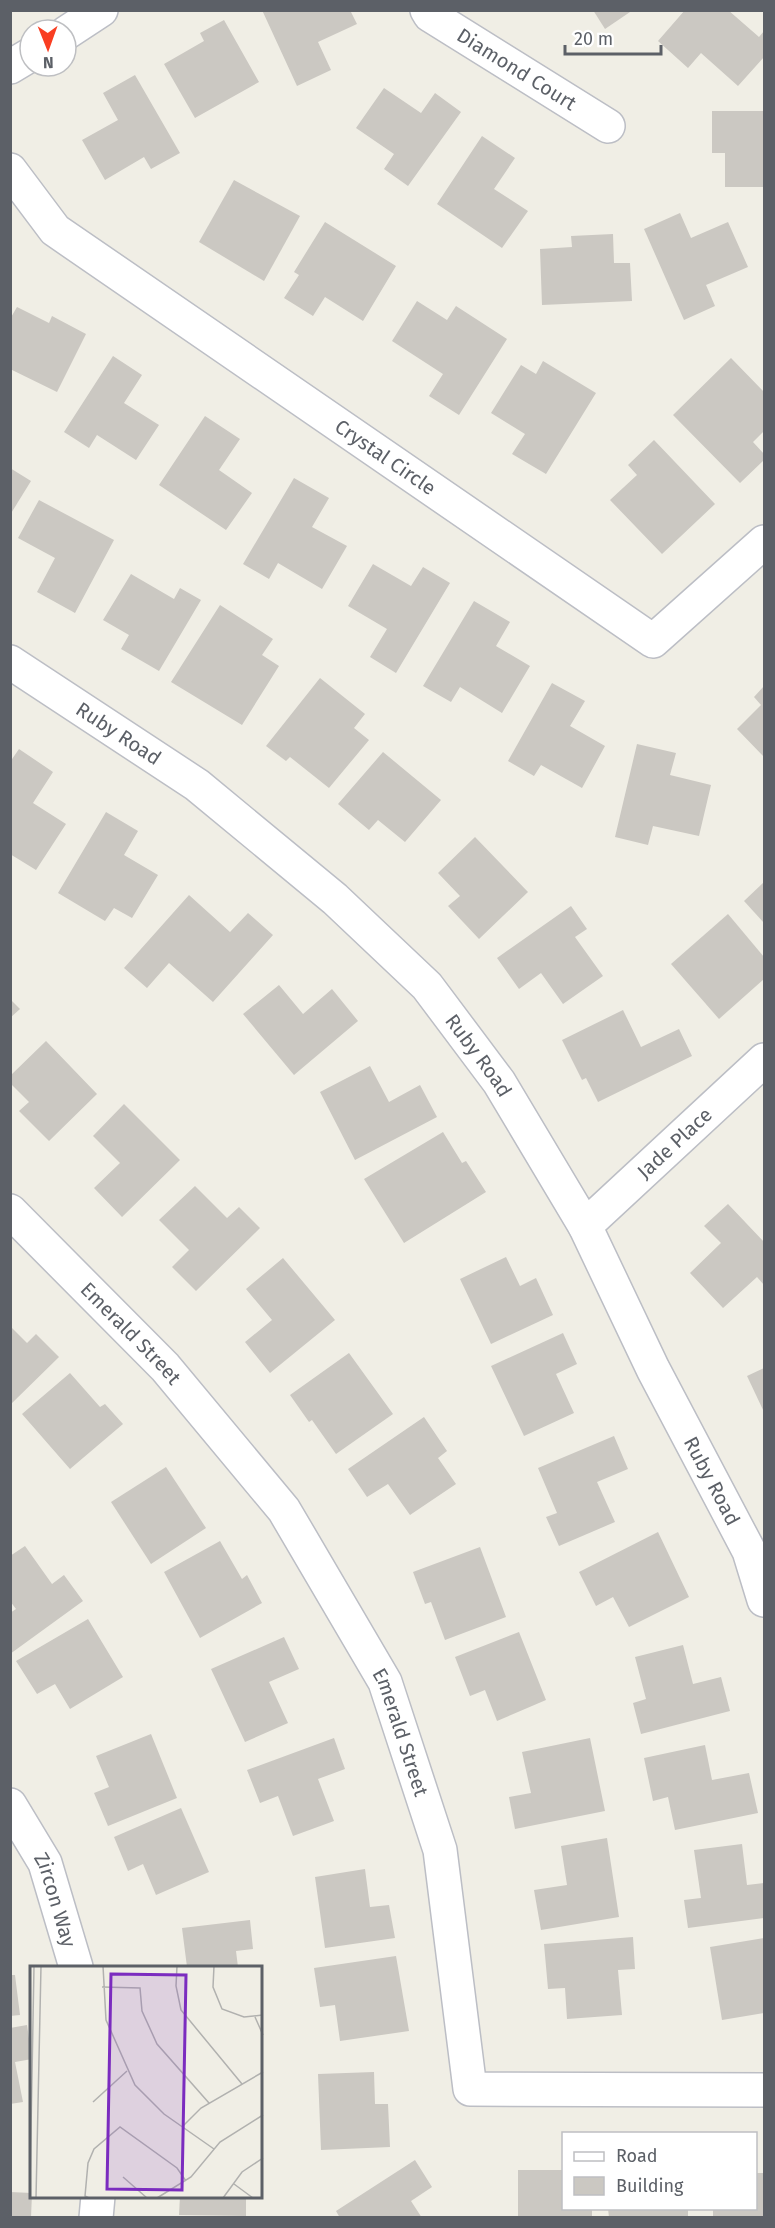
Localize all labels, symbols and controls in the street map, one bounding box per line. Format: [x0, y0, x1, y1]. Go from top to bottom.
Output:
north arrow [18, 18, 78, 78]
scale bar [565, 18, 661, 56]
street label: Diamond Court [452, 23, 582, 116]
text: 20 m [574, 28, 613, 50]
text: N [43, 53, 54, 72]
street label: Crystal Circle [331, 414, 440, 500]
street label: Ruby Road [72, 697, 166, 770]
street label: Ruby Road [440, 1009, 517, 1101]
street label: Jade Place [632, 1103, 717, 1184]
street label: Emerald Street [76, 1277, 187, 1390]
street label: Ruby Road [679, 1432, 745, 1529]
street label: Emerald Street [367, 1664, 434, 1800]
street label: Zircon Way [29, 1848, 81, 1950]
inset map [30, 1966, 262, 2198]
legend [562, 2132, 757, 2210]
text: Road [616, 2145, 658, 2167]
text: Building [616, 2175, 684, 2197]

